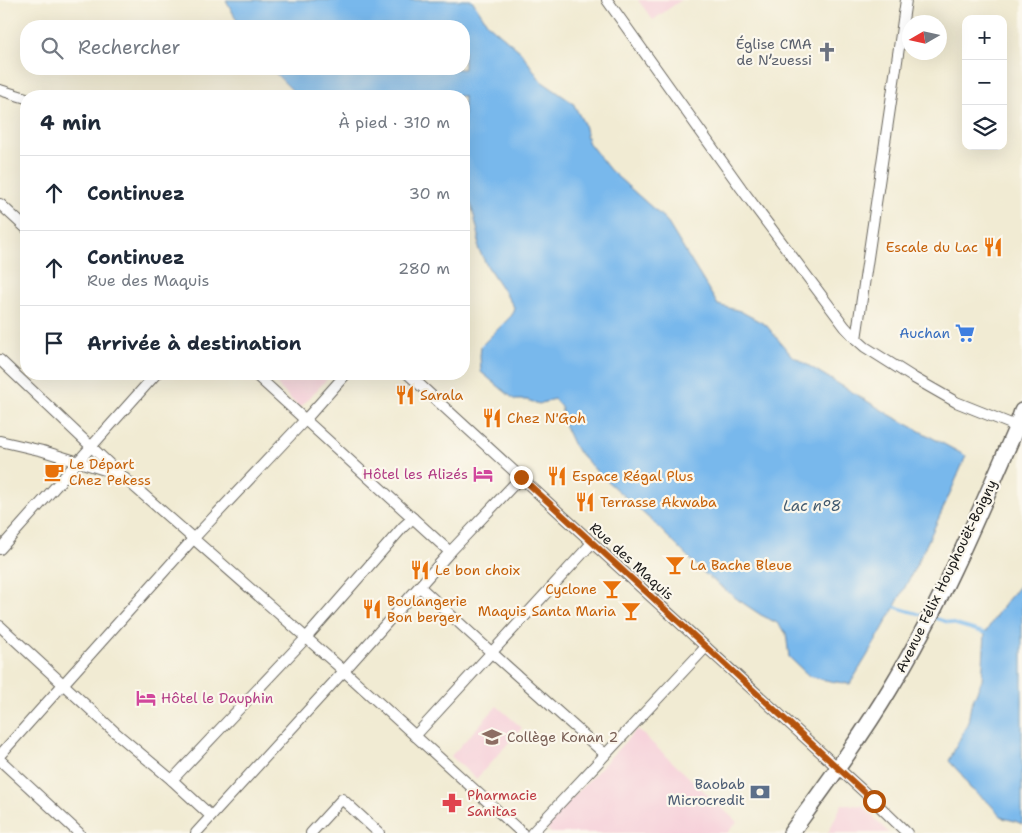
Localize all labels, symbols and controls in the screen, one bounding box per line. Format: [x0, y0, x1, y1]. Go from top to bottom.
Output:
north arrow [902, 15, 947, 60]
map controls [962, 15, 1007, 150]
button: + [962, 15, 1007, 60]
search box [20, 20, 470, 75]
icon: search [38, 34, 66, 62]
text: Rechercher [78, 35, 181, 60]
place label: Église CMA de N’zuessi [736, 35, 812, 69]
church icon: Église CMA de N’zuessi [816, 41, 838, 63]
button: − [962, 60, 1007, 105]
button: layers [962, 105, 1007, 150]
text: 4 min [40, 109, 101, 137]
text: À pied · 310 m [338, 112, 450, 133]
icon: ahead [40, 179, 68, 207]
text: Continuez [87, 181, 185, 206]
text: 30 m [409, 183, 450, 204]
restaurant icon: Escale du Lac [982, 236, 1004, 258]
place label: Escale du Lac [886, 238, 978, 256]
text: Continuez [87, 245, 185, 270]
icon: ahead [40, 254, 68, 282]
text: 280 m [398, 258, 450, 279]
text: Rue des Maquis [87, 270, 209, 291]
supermarket icon: Auchan [954, 322, 976, 344]
place label: Auchan [899, 324, 950, 342]
icon: arrive [40, 329, 68, 357]
text: Arrivée à destination [87, 331, 301, 356]
restaurant icon: Sarala [394, 384, 416, 406]
place label: Sarala [420, 386, 464, 404]
restaurant icon: Chez N'Goh [481, 407, 503, 429]
place label: Chez N'Goh [507, 409, 586, 427]
place label: Le Départ Chez Pekess [69, 455, 151, 489]
cafe icon: Le Départ Chez Pekess [43, 461, 65, 483]
hotel icon: Hôtel les Alizés [472, 463, 494, 485]
place label: Hôtel les Alizés [363, 465, 468, 483]
restaurant icon: Espace Régal Plus [546, 465, 568, 487]
route end [510, 466, 533, 489]
place label: Espace Régal Plus [572, 467, 694, 485]
street label: Avenue Félix Houphouët-Boigny [891, 476, 1001, 676]
restaurant icon: Terrasse Akwaba [574, 491, 596, 513]
place label: Terrasse Akwaba [600, 493, 717, 511]
water label: Lac n°8 [783, 496, 841, 516]
street label: Rue des Maquis [586, 518, 678, 604]
bar icon: La Bache Bleue [664, 554, 686, 576]
place label: La Bache Bleue [690, 556, 792, 574]
restaurant icon: Le bon choix [409, 559, 431, 581]
place label: Le bon choix [435, 561, 520, 579]
bar icon: Cyclone [601, 578, 623, 600]
place label: Cyclone [545, 580, 597, 598]
place label: Boulangerie Bon berger [387, 592, 467, 626]
restaurant icon: Boulangerie Bon berger [361, 598, 383, 620]
bar icon: Maquis Santa Maria [620, 600, 642, 622]
place label: Maquis Santa Maria [478, 602, 616, 620]
hotel icon: Hôtel le Dauphin [135, 687, 157, 709]
place label: Hôtel le Dauphin [161, 689, 274, 707]
school or university icon: Collège Konan 2 [481, 726, 503, 748]
place label: Collège Konan 2 [507, 728, 618, 746]
place label: Baobab Microcredit [668, 775, 745, 809]
bank icon: Baobab Microcredit [749, 781, 771, 803]
place label: Pharmacie Sanitas [467, 786, 537, 820]
route start [863, 790, 886, 813]
pharmacy icon: Pharmacie Sanitas [441, 792, 463, 814]

